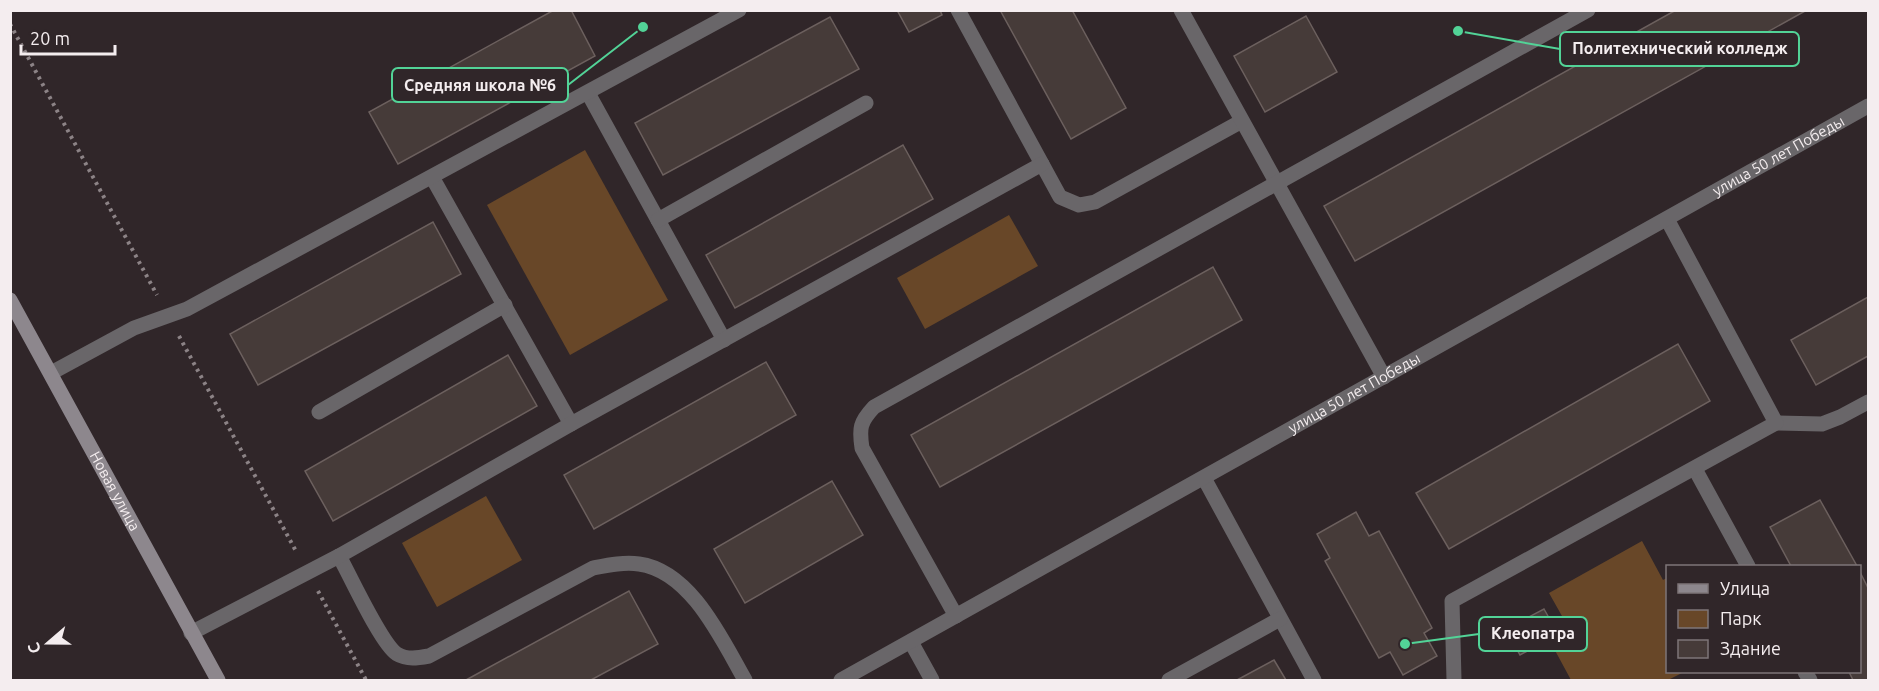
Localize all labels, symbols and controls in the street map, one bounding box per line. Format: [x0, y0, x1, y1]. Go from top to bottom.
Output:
scale bar [21, 18, 116, 56]
text: 20 m [30, 28, 70, 48]
callout: Политехнический колледж [1560, 32, 1799, 66]
text: Политехнический колледж [1572, 39, 1788, 57]
callout: Средняя школа №6 [392, 68, 568, 102]
text: Средняя школа №6 [404, 76, 556, 94]
street label: улица 50 лет Победы [1709, 112, 1847, 199]
street label: улица 50 лет Победы [1285, 349, 1423, 436]
street label: Новая улица [87, 448, 144, 534]
legend [1666, 565, 1861, 673]
text: Улица [1720, 578, 1770, 598]
text: Парк [1720, 608, 1761, 628]
north arrow [18, 613, 78, 673]
callout: Клеопатра [1479, 617, 1587, 651]
text: Клеопатра [1491, 624, 1575, 642]
text: Здание [1720, 638, 1781, 658]
text: С [24, 640, 44, 656]

